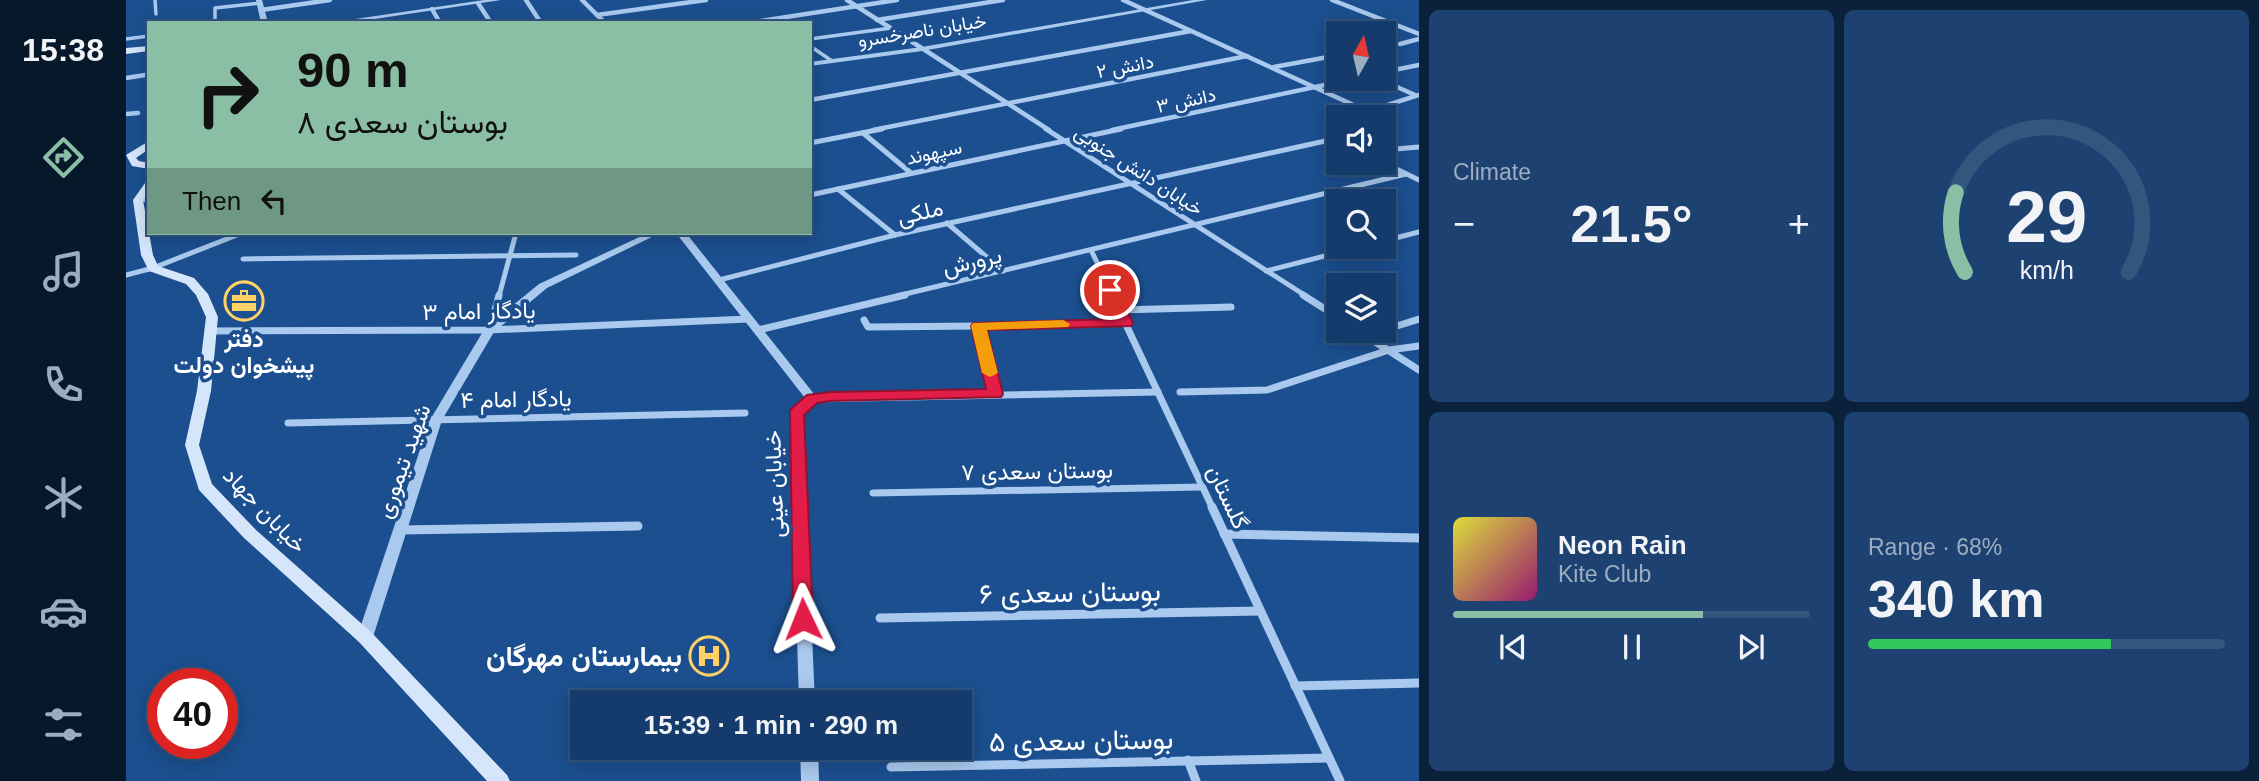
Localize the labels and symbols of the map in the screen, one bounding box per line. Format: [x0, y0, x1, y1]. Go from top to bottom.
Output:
street label: خیابان ناصرخسرو [856, 10, 988, 52]
north arrow [1326, 21, 1396, 91]
street label: دانش ۲ [1095, 51, 1156, 83]
street label: دانش ۳ [1154, 84, 1218, 118]
street label: خیابان دانش جنوبی [1070, 121, 1207, 220]
street label: سپهوند [904, 136, 964, 172]
street label: ملکی [895, 194, 946, 231]
street label: پرورش [940, 242, 1005, 283]
pin [1080, 260, 1140, 320]
office icon: دفتر پیشخوان دولت [223, 280, 265, 322]
street label: یادگار امام ۳ [422, 297, 536, 327]
place label: دفتر پیشخوان دولت [173, 326, 315, 381]
street label: یادگار امام ۴ [460, 385, 572, 415]
street label: شهید تیموری [370, 400, 438, 522]
street label: خیابان عینی [759, 430, 790, 538]
street label: بوستان سعدی ۷ [961, 457, 1113, 487]
street label: گلستان [1202, 461, 1254, 533]
street label: خیابان جهاد [217, 462, 312, 559]
street label: بوستان سعدی ۶ [979, 575, 1161, 612]
position arrow [766, 582, 840, 656]
hospital icon: بیمارستان مهرگان [688, 635, 730, 677]
place label: بیمارستان مهرگان [486, 641, 682, 674]
speed limit sign: 40 [147, 668, 238, 759]
street label: بوستان سعدی ۵ [988, 723, 1174, 760]

